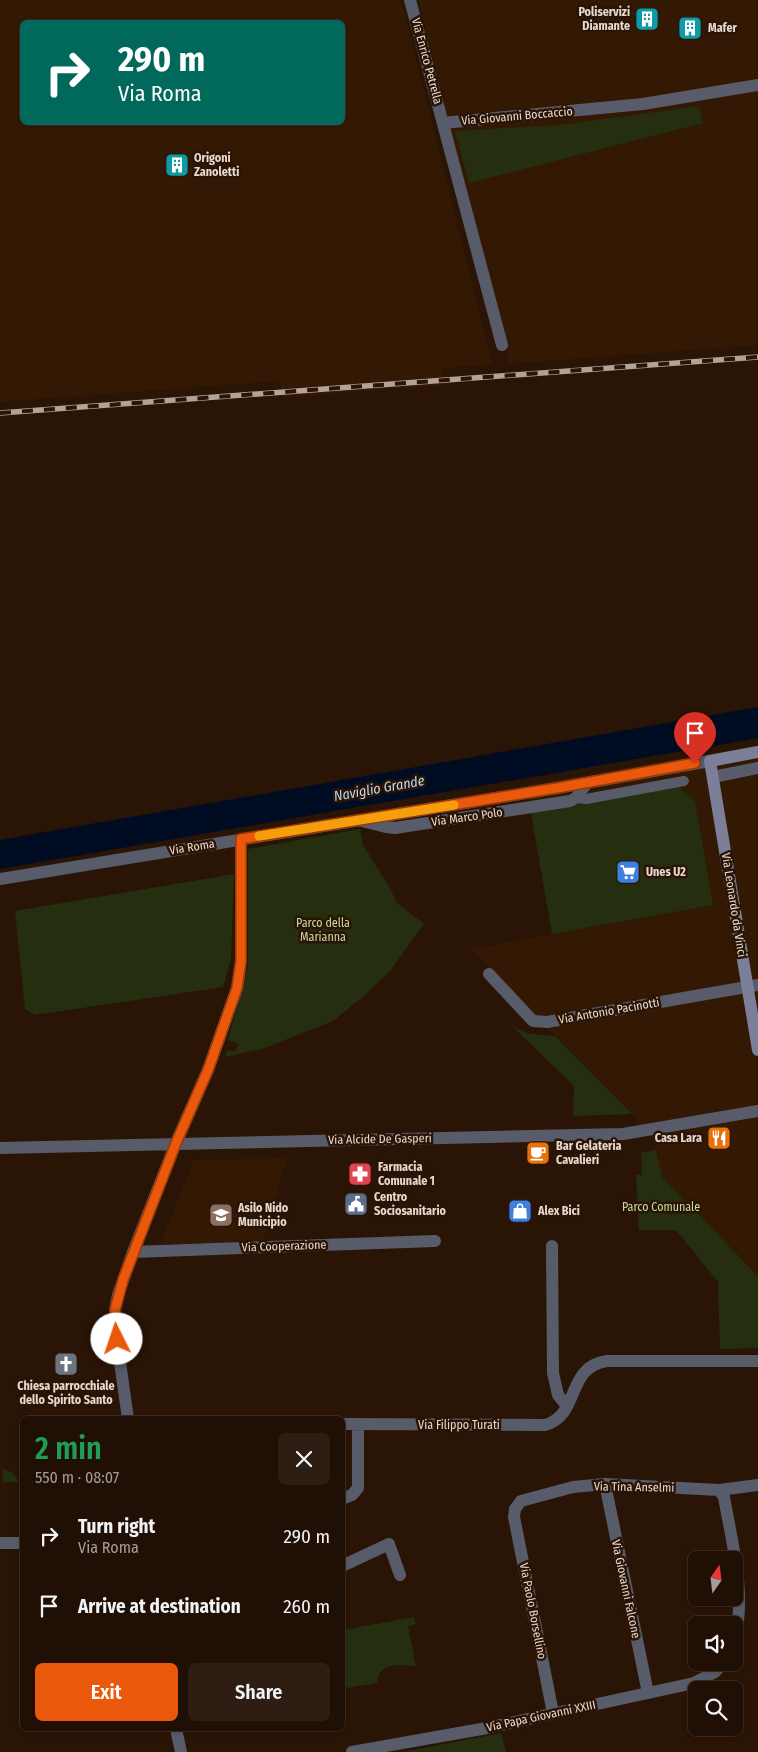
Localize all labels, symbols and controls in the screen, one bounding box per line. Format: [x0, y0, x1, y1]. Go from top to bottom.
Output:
place label: Poliservizi Diamante [578, 5, 630, 33]
building icon: Poliservizi Diamante [634, 6, 660, 32]
building icon: Mafer [677, 15, 703, 41]
street label: Via Enrico Petrella [409, 16, 445, 106]
place label: Mafer [708, 21, 738, 35]
text: 290 m [118, 38, 205, 80]
icon: right [35, 40, 100, 105]
text: Via Roma [118, 80, 202, 107]
street label: Via Giovanni Boccaccio [461, 104, 573, 128]
place label: Origoni Zanoletti [194, 151, 239, 179]
building icon: Origoni Zanoletti [164, 152, 190, 178]
pin [674, 712, 716, 763]
icon: arrive [681, 719, 709, 747]
water label: Naviglio Grande [332, 772, 426, 805]
street label: Via Marco Polo [430, 805, 504, 829]
street label: Via Roma [168, 837, 216, 857]
street label: Via Leonardo da Vinci [719, 852, 749, 958]
supermarket icon: Unes U2 [615, 859, 641, 885]
place label: Unes U2 [646, 865, 686, 879]
park label: Parco della Marianna [296, 916, 350, 944]
street label: Via Antonio Pacinotti [557, 995, 661, 1027]
restaurant icon: Casa Lara [706, 1125, 732, 1151]
street label: Via Alcide De Gasperi [328, 1131, 432, 1147]
place label: Casa Lara [655, 1131, 702, 1145]
place label: Bar Gelateria Cavalieri [556, 1139, 621, 1167]
cafe icon: Bar Gelateria Cavalieri [525, 1140, 551, 1166]
place label: Farmacia Comunale 1 [378, 1160, 435, 1188]
pharmacy icon: Farmacia Comunale 1 [347, 1161, 373, 1187]
place label: Centro Sociosanitario [374, 1190, 447, 1218]
public building icon: Centro Sociosanitario [343, 1191, 369, 1217]
shop icon: Alex Bici [507, 1198, 533, 1224]
park label: Parco Comunale [622, 1200, 700, 1214]
place label: Asilo Nido Municipio [237, 1201, 289, 1229]
school or university icon: Asilo Nido Municipio [208, 1202, 234, 1228]
place label: Alex Bici [537, 1204, 580, 1218]
street label: Via Cooperazione [241, 1238, 327, 1254]
position arrow [90, 1312, 142, 1364]
church icon: Chiesa parrocchiale dello Spirito Santo [53, 1351, 79, 1377]
place label: Chiesa parrocchiale dello Spirito Santo [17, 1379, 115, 1407]
street label: Via Filippo Turati [418, 1418, 500, 1432]
text: 2 min [35, 1431, 102, 1467]
button: close [278, 1433, 330, 1485]
text: 550 m · 08:07 [35, 1468, 119, 1487]
street label: Via Tina Anselmi [594, 1479, 674, 1495]
text: Turn right [78, 1515, 155, 1538]
icon: right [35, 1522, 63, 1550]
text: 290 m [284, 1525, 330, 1548]
text: Via Roma [78, 1538, 139, 1557]
street label: Via Giovanni Falcone [609, 1538, 643, 1640]
north arrow [688, 1551, 742, 1606]
map controls [688, 1551, 743, 1736]
street label: Via Paolo Borsellino [517, 1562, 549, 1660]
icon: arrive [35, 1592, 63, 1620]
text: Arrive at destination [78, 1595, 241, 1618]
text: 260 m [283, 1595, 330, 1618]
button: sound [688, 1616, 743, 1671]
button: Exit [35, 1663, 178, 1721]
button: Share [188, 1663, 330, 1721]
button: search [688, 1681, 743, 1736]
street label: Via Papa Giovanni XXIII [485, 1698, 597, 1734]

